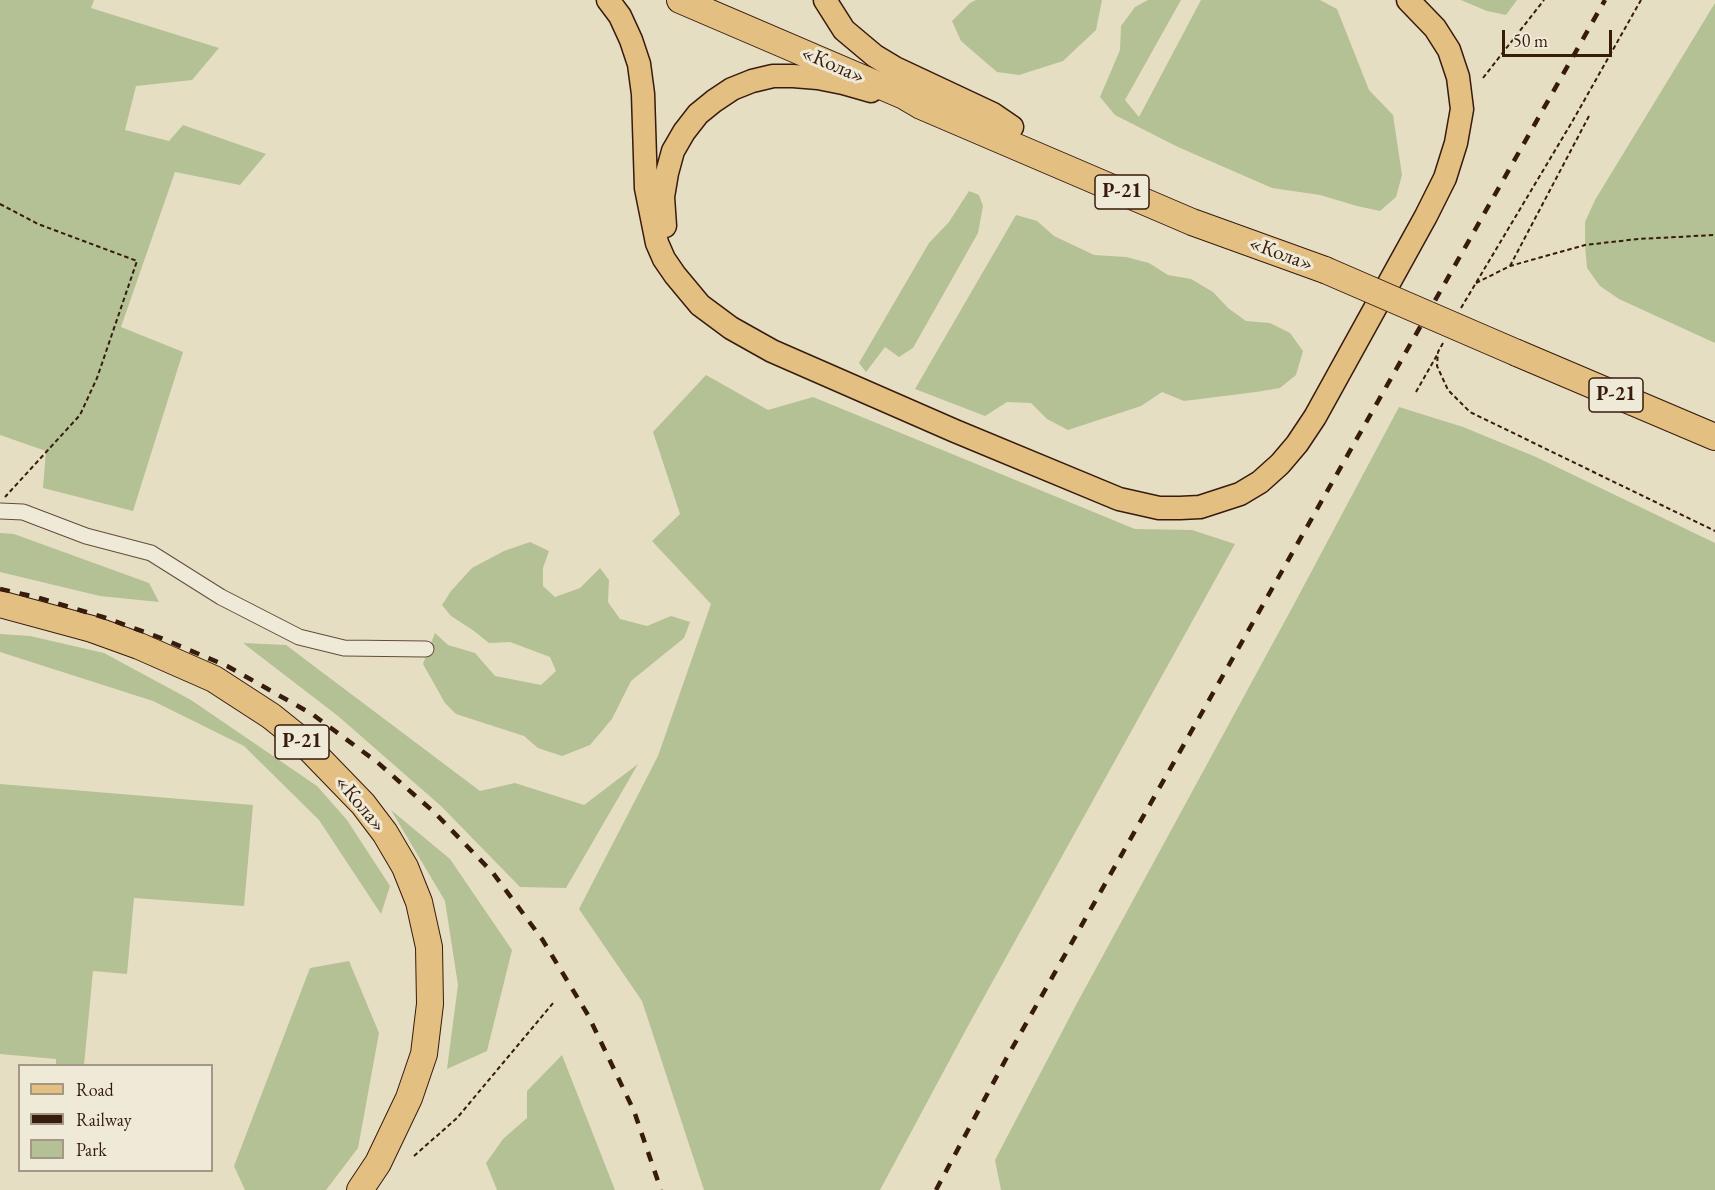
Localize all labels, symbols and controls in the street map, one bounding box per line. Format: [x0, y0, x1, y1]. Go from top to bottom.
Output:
scale bar [1505, 18, 1614, 56]
text: 50 m [1513, 29, 1548, 52]
street label: «Кола» [797, 40, 869, 90]
road number: Р-21 [1095, 175, 1149, 209]
street label: «Кола» [1245, 231, 1317, 277]
road number: Р-21 [1589, 378, 1643, 412]
road number: Р-21 [275, 725, 329, 759]
street label: «Кола» [329, 770, 391, 838]
legend [18, 1064, 213, 1172]
text: Road [76, 1078, 114, 1101]
text: Railway [76, 1108, 132, 1131]
text: Park [76, 1138, 107, 1161]

